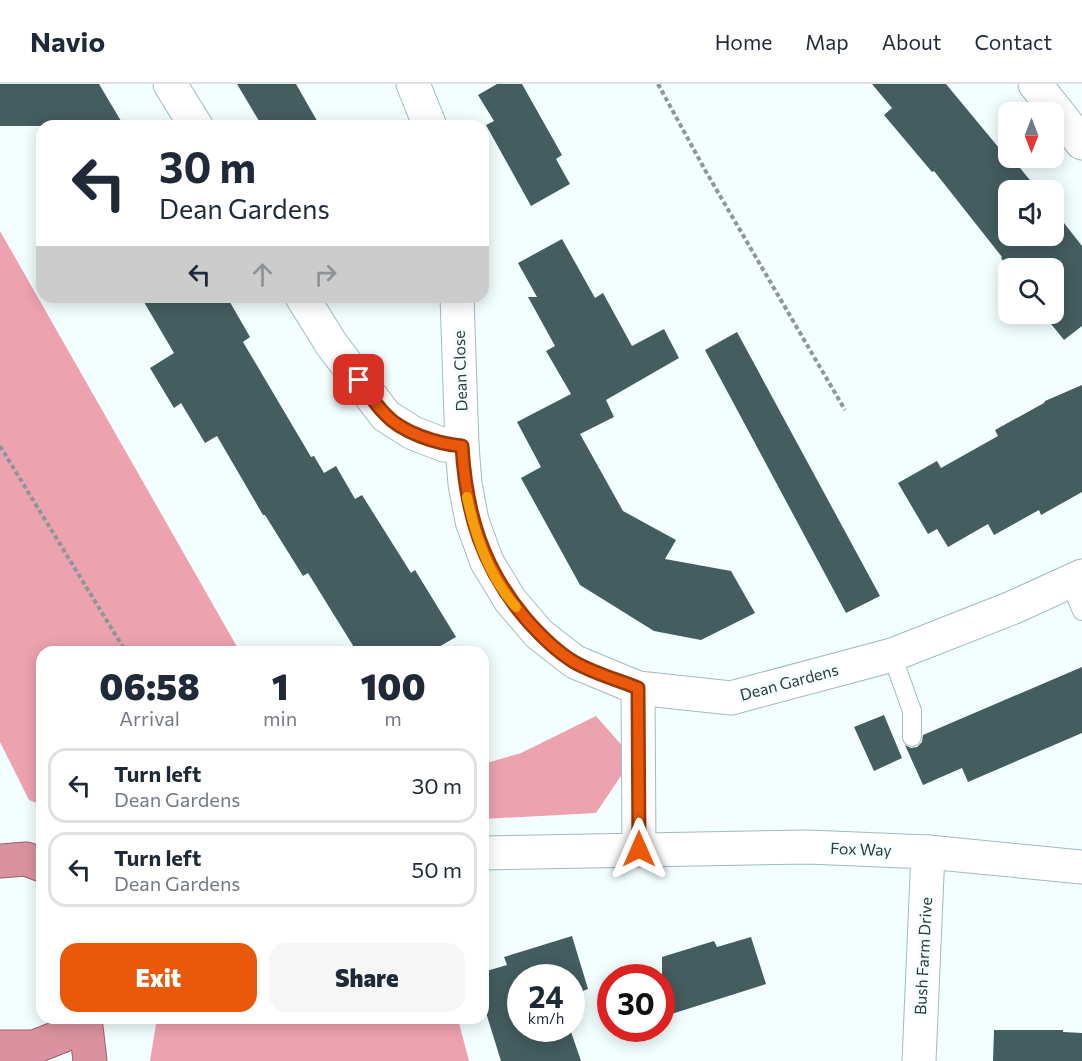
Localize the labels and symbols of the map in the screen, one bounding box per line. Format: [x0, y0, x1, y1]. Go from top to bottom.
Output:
north arrow [998, 102, 1064, 168]
street label: Dean Close [449, 330, 470, 412]
pin [333, 354, 384, 405]
street label: Dean Gardens [738, 659, 840, 704]
position arrow [607, 817, 671, 881]
street label: Fox Way [830, 838, 892, 859]
street label: Bush Farm Drive [910, 897, 935, 1015]
speed limit sign: 30 [597, 964, 675, 1042]

